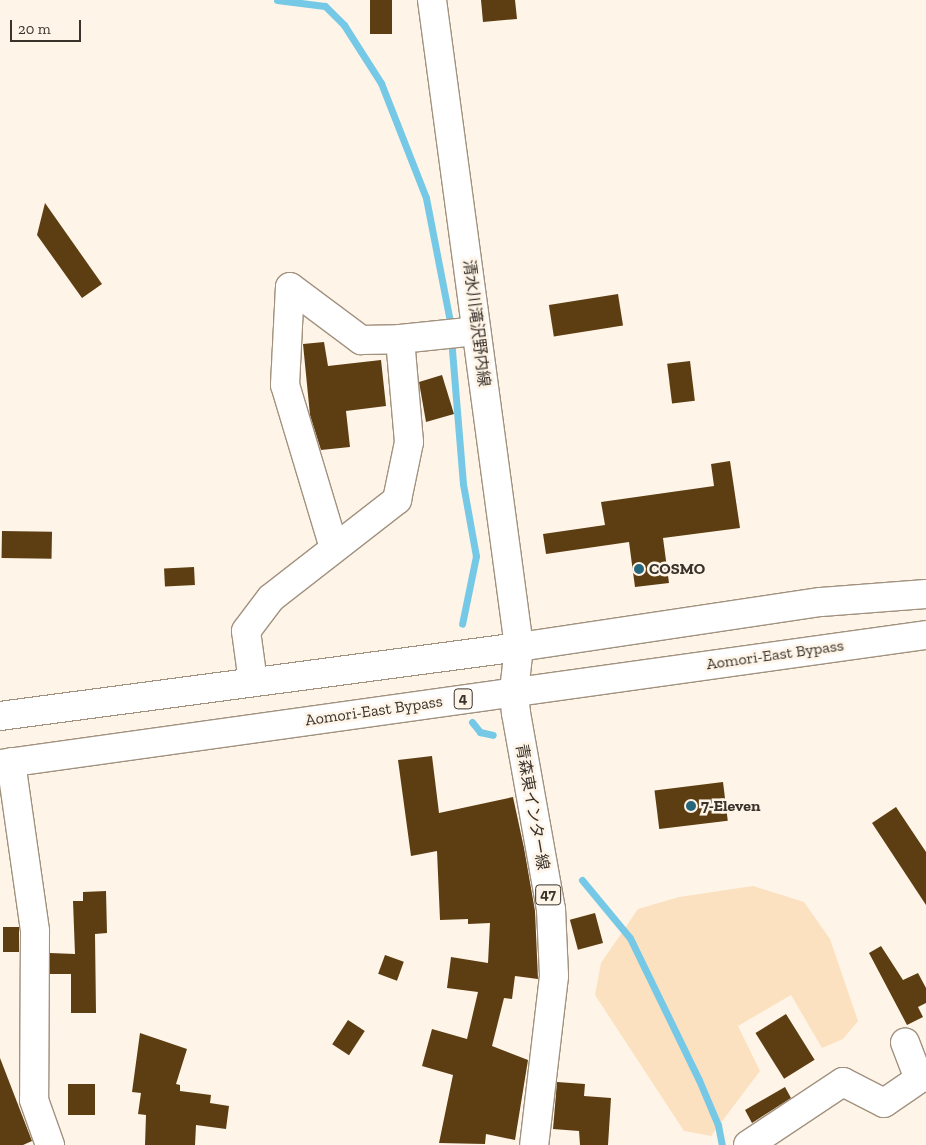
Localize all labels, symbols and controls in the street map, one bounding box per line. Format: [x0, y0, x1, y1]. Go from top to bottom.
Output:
scale bar [12, 10, 84, 42]
text: 20 m [18, 20, 51, 38]
street label: 清水川滝沢野内線 [459, 258, 493, 388]
place label: COSMO [649, 559, 705, 579]
marker: COSMO [633, 563, 645, 575]
street label: Aomori-East Bypass [705, 636, 845, 674]
road number: 4 [453, 686, 473, 712]
street label: Aomori-East Bypass [304, 692, 444, 730]
street label: 青森東インター線 [511, 742, 553, 872]
place label: 7-Eleven [701, 796, 760, 816]
marker: 7-Eleven [685, 800, 697, 812]
road number: 47 [534, 882, 562, 908]

